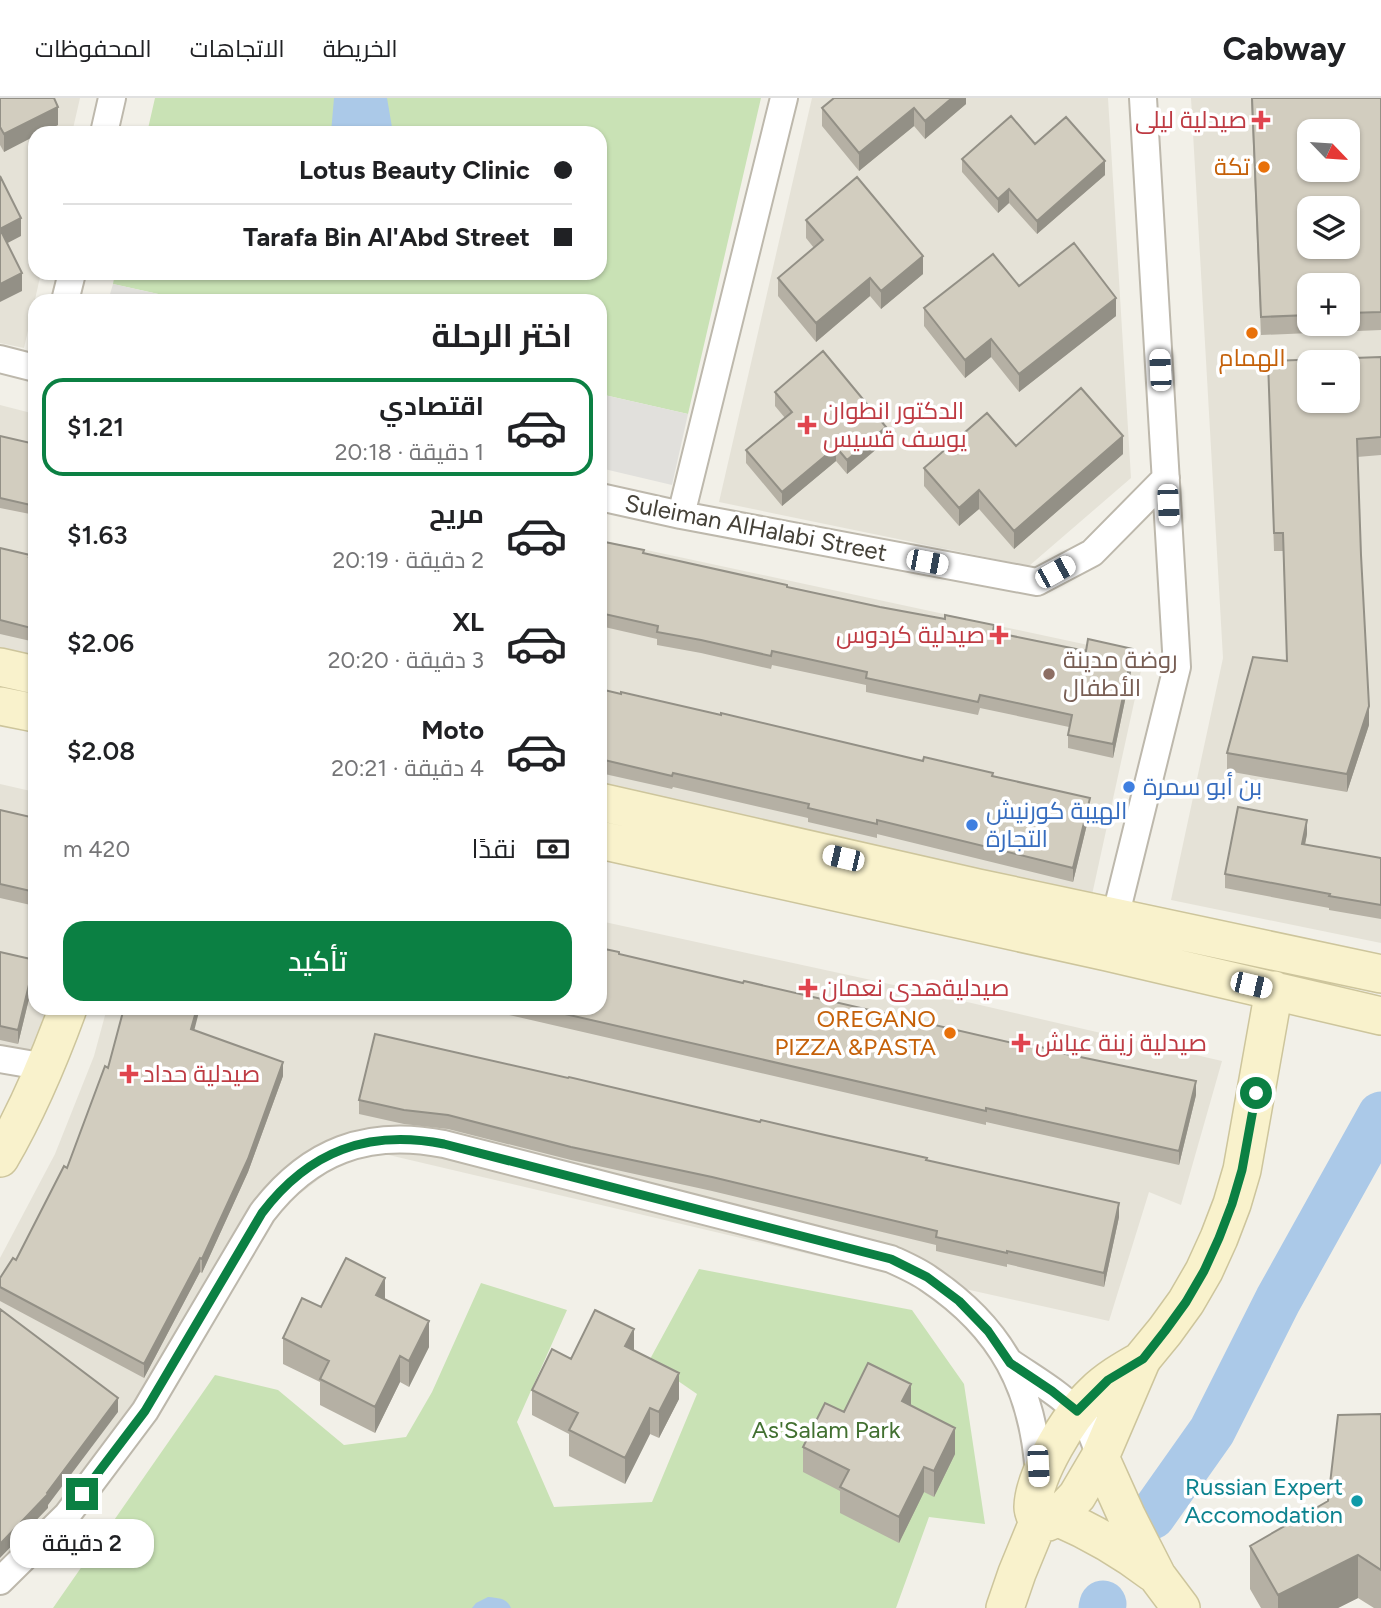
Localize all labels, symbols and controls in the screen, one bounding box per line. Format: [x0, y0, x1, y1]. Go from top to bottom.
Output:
text: Cabway [1222, 29, 1346, 68]
text: المحفوظات [35, 34, 152, 63]
text: الاتجاهات [190, 34, 285, 63]
text: الخريطة [323, 34, 398, 63]
place label: صيدلية ليلى [1135, 105, 1247, 134]
marker: صيدلية ليلى [1253, 112, 1269, 128]
north arrow [1297, 119, 1360, 182]
map controls [1297, 119, 1360, 413]
place label: تكة [1214, 152, 1251, 181]
text: Lotus Beauty Clinic [299, 154, 530, 186]
marker: تكة [1256, 159, 1272, 175]
button: layers [1297, 196, 1360, 259]
text: Tarafa Bin Al'Abd Street [243, 221, 530, 253]
button: + [1297, 273, 1360, 336]
text: اختر الرحلة [431, 317, 572, 355]
marker: الهمام [1244, 325, 1260, 341]
place label: الهمام [1218, 343, 1286, 374]
car [1149, 348, 1172, 392]
button: − [1297, 350, 1360, 413]
text: اقتصادي [379, 390, 484, 422]
icon: car [505, 396, 568, 459]
place label: الدكتور انطوان يوسف قسيس [823, 396, 967, 453]
text: $1.21 [67, 411, 124, 443]
marker: الدكتور انطوان يوسف قسيس [797, 415, 817, 435]
text: 1 دقيقة · 20:18 [335, 438, 484, 466]
car [1157, 483, 1180, 527]
street label: Suleiman AlHalabi Street [623, 488, 889, 567]
text: مريح [429, 498, 484, 530]
icon: car [505, 504, 568, 567]
text: $1.63 [67, 519, 128, 551]
text: 2 دقيقة · 20:19 [332, 546, 484, 574]
car [905, 548, 950, 576]
car [1032, 553, 1079, 591]
text: XL [452, 606, 484, 638]
icon: car [505, 612, 568, 675]
place label: صيدلية كردوس [836, 620, 985, 649]
text: $2.06 [67, 627, 134, 659]
marker: صيدلية كردوس [991, 627, 1007, 643]
place label: روضة مدينة الأطفال [1063, 645, 1177, 702]
text: 3 دقيقة · 20:20 [328, 646, 484, 674]
marker: روضة مدينة الأطفال [1041, 666, 1057, 682]
text: Moto [421, 714, 484, 746]
icon: car [505, 720, 568, 783]
text: $2.08 [67, 735, 135, 767]
text: 4 دقيقة · 20:21 [331, 754, 484, 782]
place label: بن أبو سمرة [1143, 771, 1262, 801]
marker: بن أبو سمرة [1121, 779, 1137, 795]
place label: الهيبة كورنيش التجارة [986, 796, 1127, 853]
marker: الهيبة كورنيش التجارة [964, 817, 980, 833]
icon: cash [534, 830, 572, 868]
text: نقدًا [472, 833, 516, 865]
text: 420 m [63, 835, 130, 863]
car [821, 843, 866, 873]
button: تأكيد [63, 921, 572, 1001]
car [1229, 970, 1274, 1000]
place label: صيدليةهدى نعمان [822, 973, 1009, 1002]
marker: صيدليةهدى نعمان [800, 980, 816, 996]
place label: OREGANO PIZZA &PASTA [774, 1004, 937, 1061]
marker: OREGANO PIZZA &PASTA [942, 1025, 958, 1041]
place label: صيدلية زينة عياش [1035, 1028, 1207, 1057]
marker: صيدلية زينة عياش [1013, 1035, 1029, 1051]
place label: صيدلية حداد [143, 1059, 260, 1088]
marker: صيدلية حداد [121, 1066, 137, 1082]
route start [1240, 1077, 1272, 1109]
park label: As'Salam Park [752, 1415, 901, 1444]
car [1027, 1444, 1050, 1488]
place label: Russian Expert Accomodation [1184, 1472, 1343, 1529]
route end [66, 1478, 98, 1510]
marker: Russian Expert Accomodation [1349, 1493, 1365, 1509]
callout: 2 دقيقة [10, 1518, 154, 1568]
text: 2 دقيقة [42, 1529, 122, 1557]

